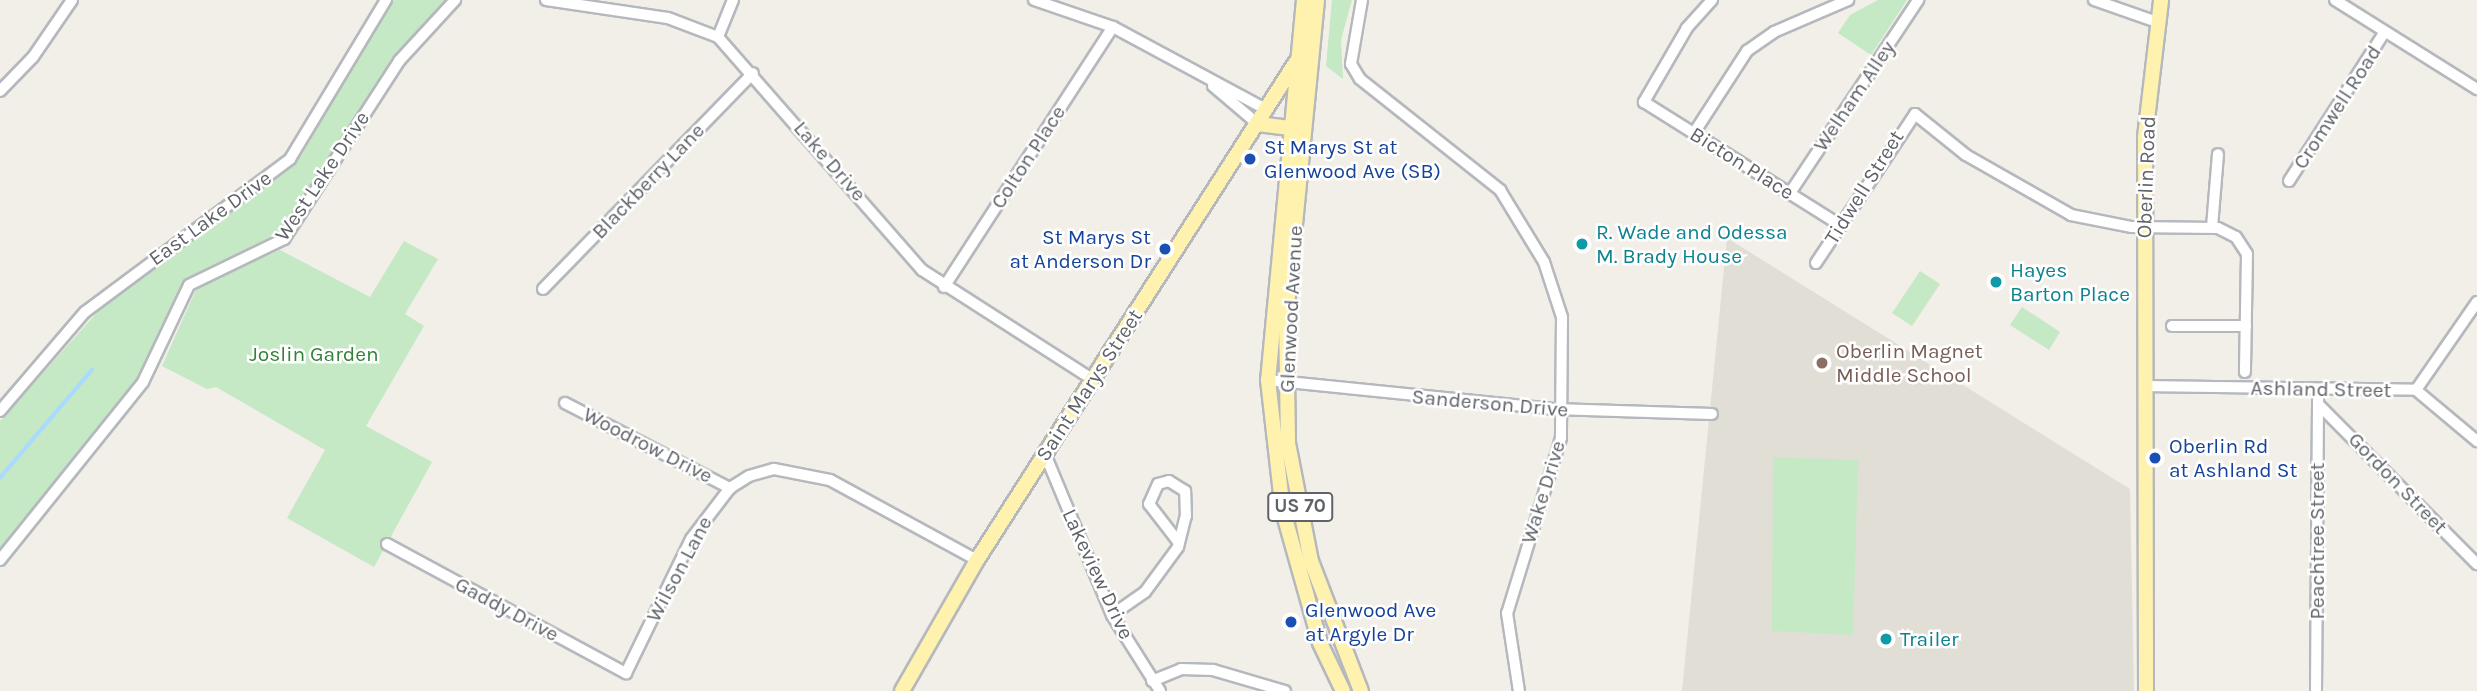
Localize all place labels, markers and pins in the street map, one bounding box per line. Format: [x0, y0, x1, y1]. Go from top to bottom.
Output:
place label: St Marys St at Glenwood Ave (SB) [1264, 134, 1441, 184]
marker: St Marys St at Glenwood Ave (SB) [1242, 151, 1258, 167]
place label: R. Wade and Odessa M. Brady House [1596, 219, 1788, 269]
place label: St Marys St at Anderson Dr [1009, 224, 1151, 274]
marker: R. Wade and Odessa M. Brady House [1574, 236, 1590, 252]
marker: St Marys St at Anderson Dr [1157, 241, 1173, 257]
place label: Hayes Barton Place [2010, 257, 2130, 307]
marker: Hayes Barton Place [1988, 274, 2004, 290]
place label: Oberlin Magnet Middle School [1836, 338, 1983, 388]
marker: Oberlin Magnet Middle School [1814, 355, 1830, 371]
place label: Oberlin Rd at Ashland St [2169, 433, 2297, 483]
marker: Oberlin Rd at Ashland St [2147, 450, 2163, 466]
place label: Glenwood Ave at Argyle Dr [1305, 597, 1436, 647]
marker: Glenwood Ave at Argyle Dr [1283, 614, 1299, 630]
place label: Trailer [1900, 626, 1959, 652]
marker: Trailer [1878, 631, 1894, 647]

